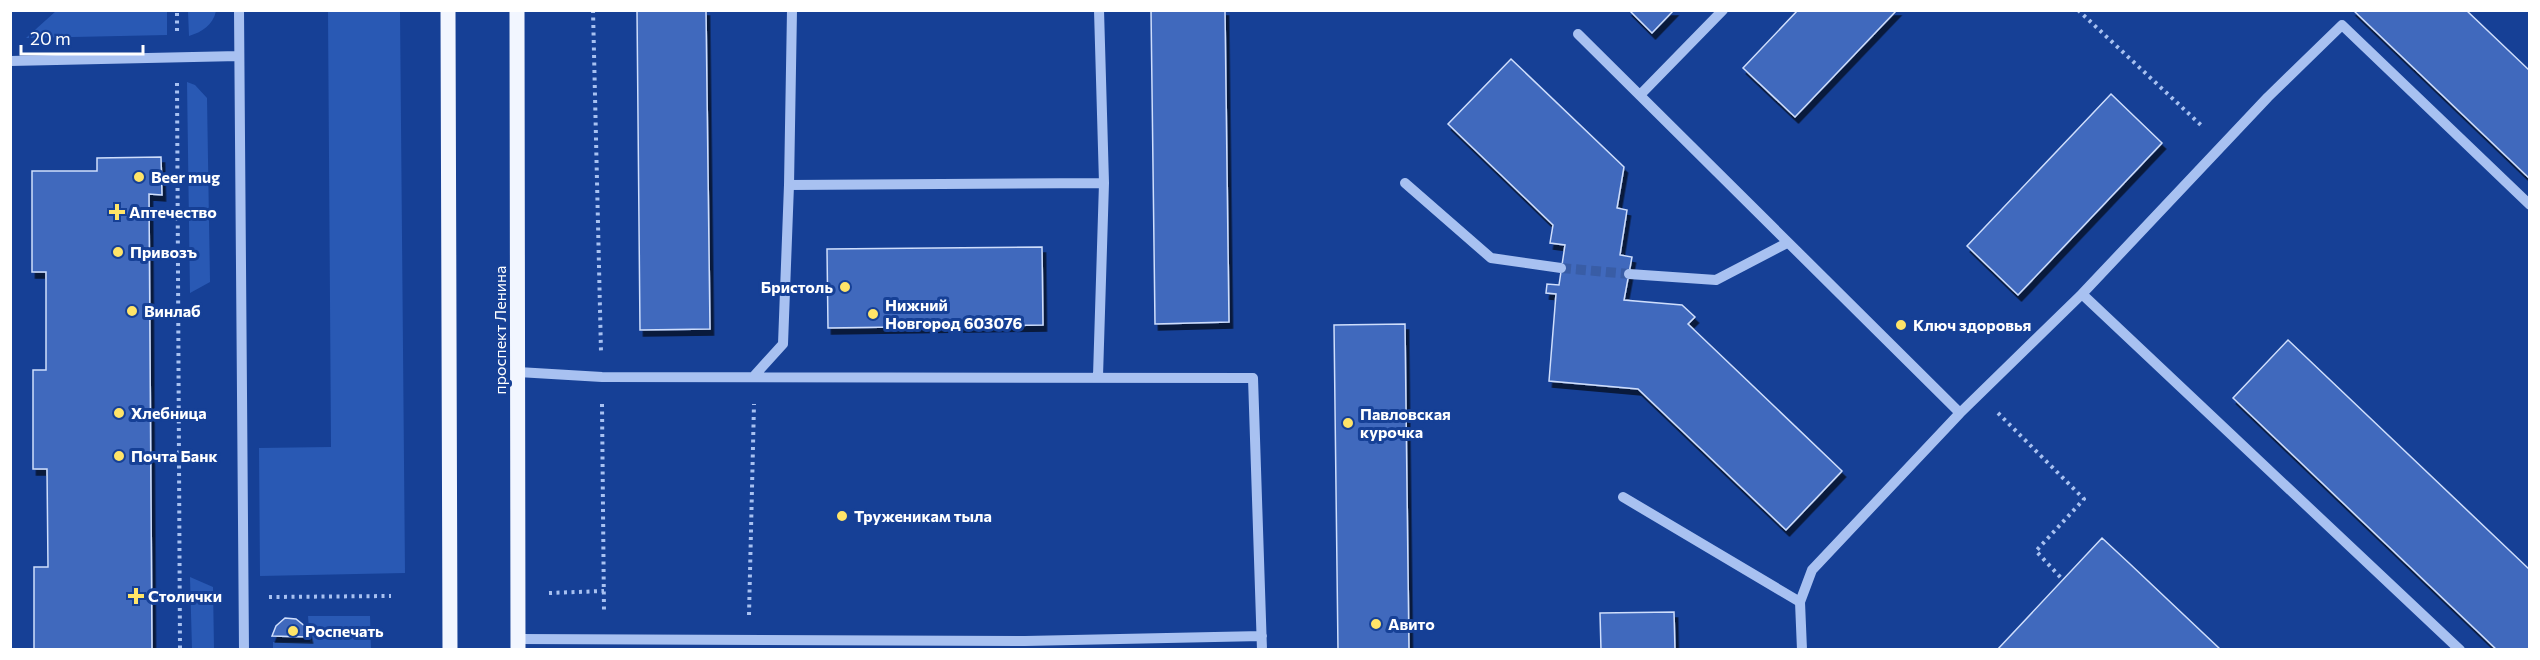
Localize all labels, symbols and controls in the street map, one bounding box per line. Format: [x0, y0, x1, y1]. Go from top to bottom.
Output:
scale bar [21, 18, 142, 56]
text: 20 m [30, 27, 71, 49]
place label: Beer mug [151, 167, 220, 186]
marker: Beer mug [132, 170, 146, 184]
place label: Аптечество [129, 202, 217, 221]
marker: Аптечество [110, 205, 124, 219]
place label: Привозъ [130, 242, 197, 261]
marker: Привозъ [111, 245, 125, 259]
street label: проспект Ленина [490, 266, 509, 394]
place label: Бристоль [761, 277, 833, 296]
marker: Бристоль [838, 280, 852, 294]
place label: Нижний Новгород 603076 [885, 295, 1023, 332]
place label: Винлаб [144, 301, 201, 320]
marker: Винлаб [125, 304, 139, 318]
marker: Нижний Новгород 603076 [866, 307, 880, 321]
place label: Ключ здоровья [1913, 315, 2031, 334]
marker: Ключ здоровья [1894, 318, 1908, 332]
place label: Хлебница [131, 403, 207, 422]
place label: Павловская курочка [1360, 404, 1451, 441]
marker: Хлебница [112, 406, 126, 420]
marker: Павловская курочка [1341, 416, 1355, 430]
place label: Почта Банк [131, 446, 218, 465]
marker: Почта Банк [112, 449, 126, 463]
place label: Труженикам тыла [854, 506, 992, 525]
marker: Труженикам тыла [835, 509, 849, 523]
place label: Столички [148, 586, 222, 605]
marker: Столички [129, 589, 143, 603]
place label: Авито [1388, 614, 1435, 633]
marker: Авито [1369, 617, 1383, 631]
place label: Роспечать [305, 621, 384, 640]
marker: Роспечать [286, 624, 300, 638]

